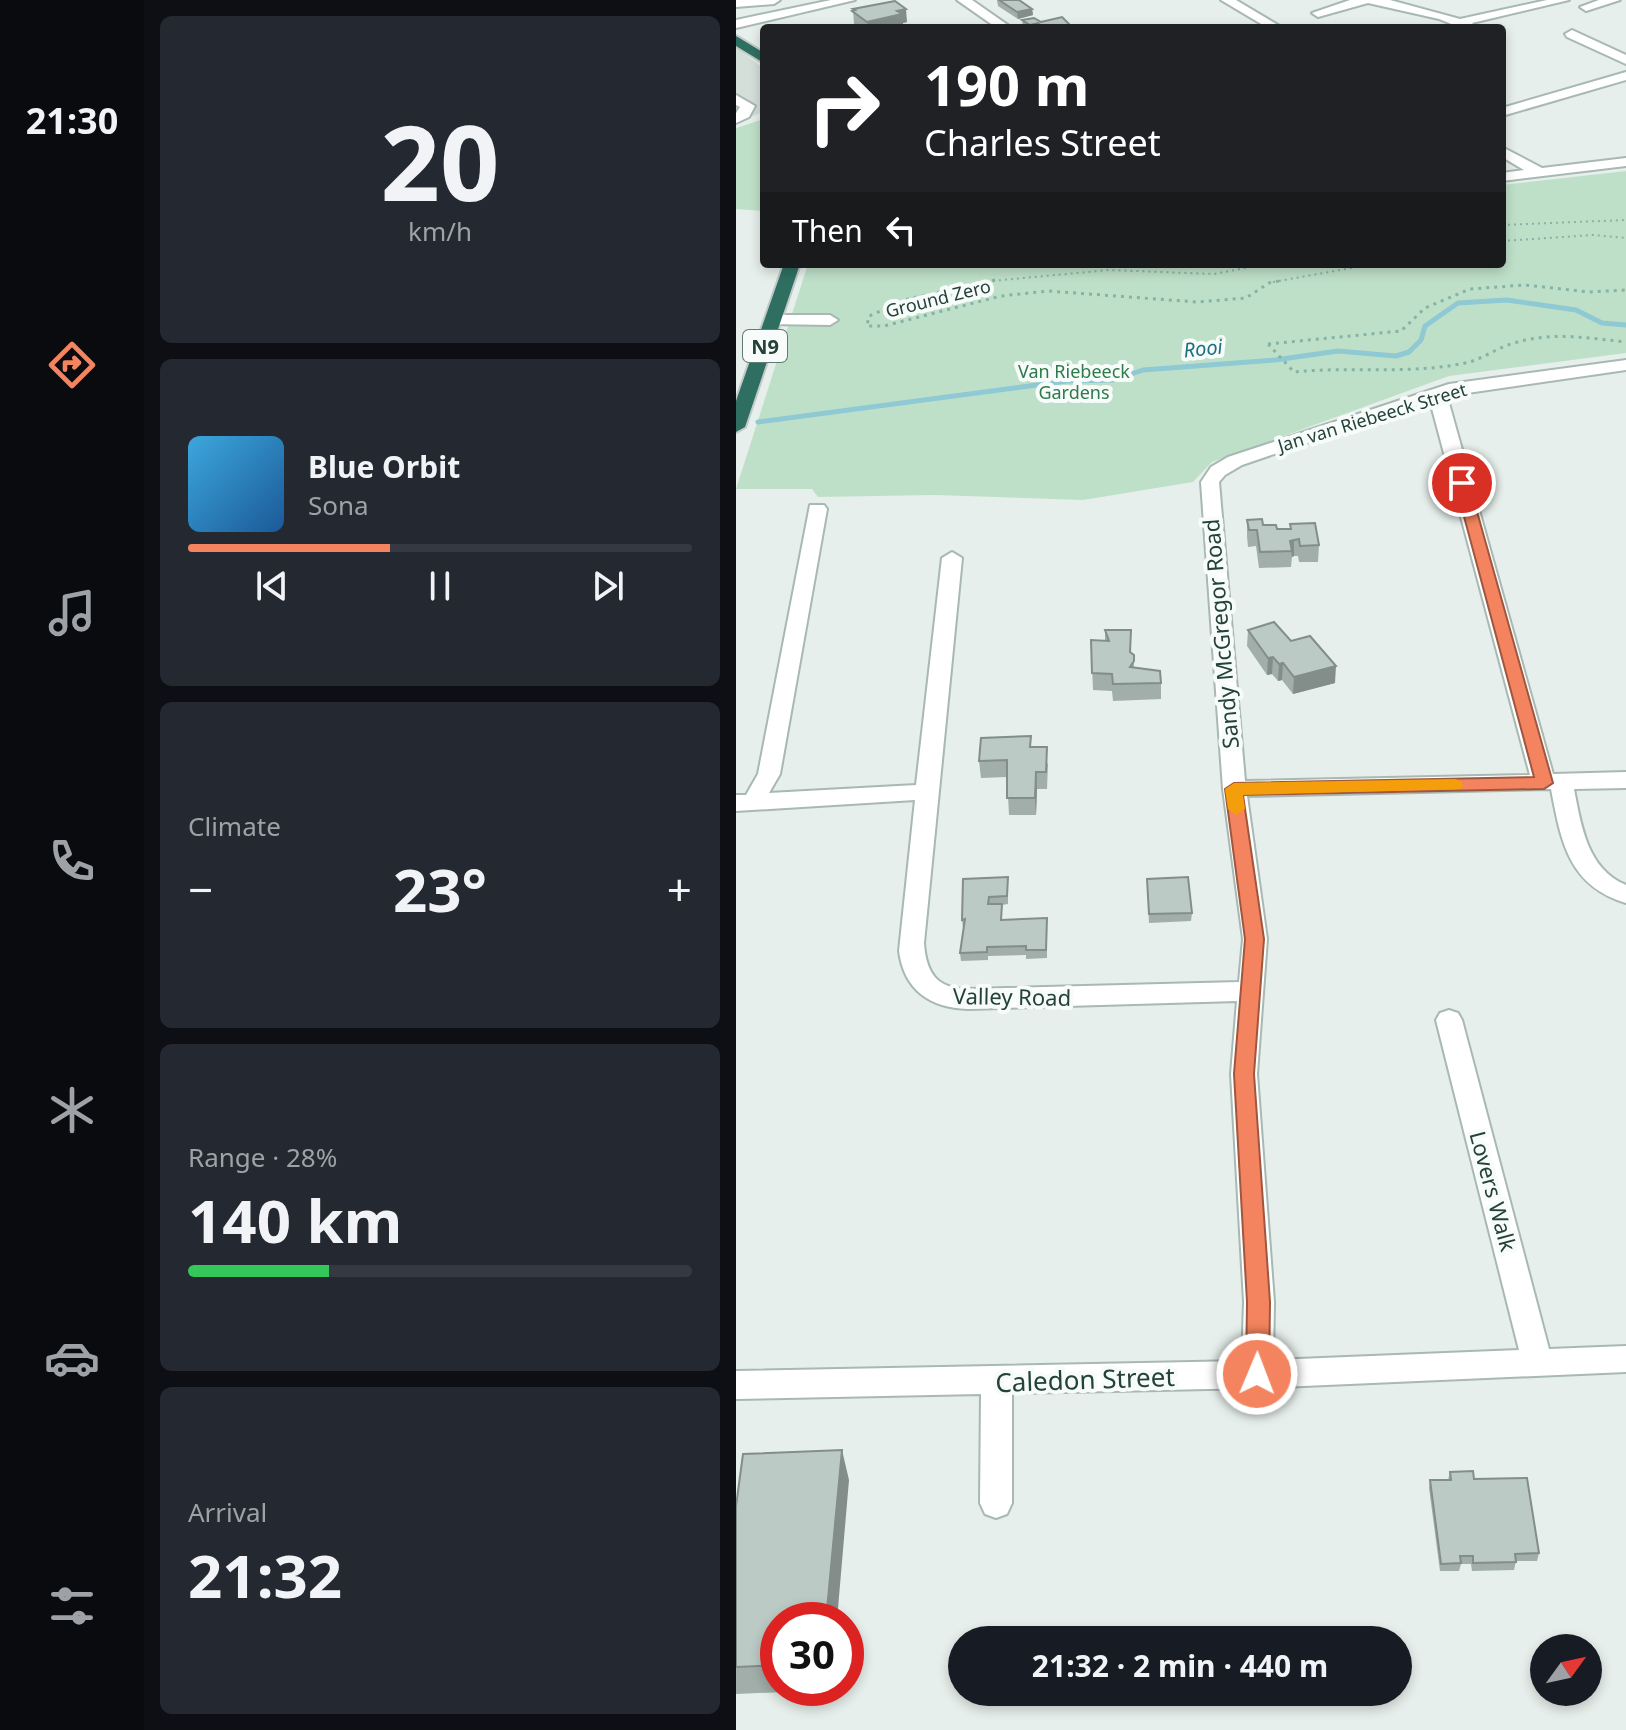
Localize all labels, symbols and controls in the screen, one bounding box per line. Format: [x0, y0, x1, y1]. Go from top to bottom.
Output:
text: 190 m [924, 46, 1089, 122]
icon: right [792, 56, 896, 160]
text: 20 [381, 90, 499, 231]
text: 21:30 [26, 96, 118, 145]
text: Charles Street [924, 118, 1161, 167]
icon: left [879, 208, 923, 252]
text: Then [792, 210, 863, 251]
text: km/h [408, 213, 472, 249]
street label: Ground Zero [883, 273, 993, 323]
road number: N9 [743, 330, 787, 362]
water label: Rooi [1182, 332, 1225, 363]
icon: directions [44, 337, 100, 393]
park label: Van Riebeeck Gardens [1018, 359, 1130, 404]
street label: Jan van Riebeeck Street [1273, 377, 1470, 458]
text: Blue Orbit [308, 446, 460, 487]
pin [1428, 449, 1496, 517]
icon: arrive [1440, 461, 1484, 505]
text: Sona [308, 487, 369, 523]
street label: Sandy McGregor Road [1195, 518, 1245, 750]
icon: previous [250, 564, 294, 608]
icon: pause [418, 564, 462, 608]
icon: next [586, 564, 630, 608]
icon: music [44, 585, 100, 641]
text: Climate [188, 808, 281, 844]
icon: phone [44, 833, 100, 889]
text: 23° [393, 848, 487, 930]
text: − [188, 859, 213, 919]
text: + [667, 859, 692, 919]
street label: Valley Road [953, 980, 1071, 1012]
icon: climate [44, 1082, 100, 1138]
street label: Lovers Walk [1464, 1128, 1524, 1255]
text: Range · 28% [188, 1139, 337, 1175]
text: 140 km [188, 1179, 402, 1261]
icon: car [44, 1330, 100, 1386]
position arrow [1215, 1332, 1299, 1416]
street label: Caledon Street [995, 1358, 1175, 1400]
text: Arrival [188, 1494, 267, 1530]
text: 21:32 [188, 1534, 342, 1616]
icon: filters [44, 1578, 100, 1634]
speed limit sign: 30 [760, 1602, 864, 1706]
north arrow [1530, 1634, 1602, 1706]
map controls [1530, 1634, 1602, 1706]
text: 21:32 · 2 min · 440 m [1032, 1645, 1328, 1686]

